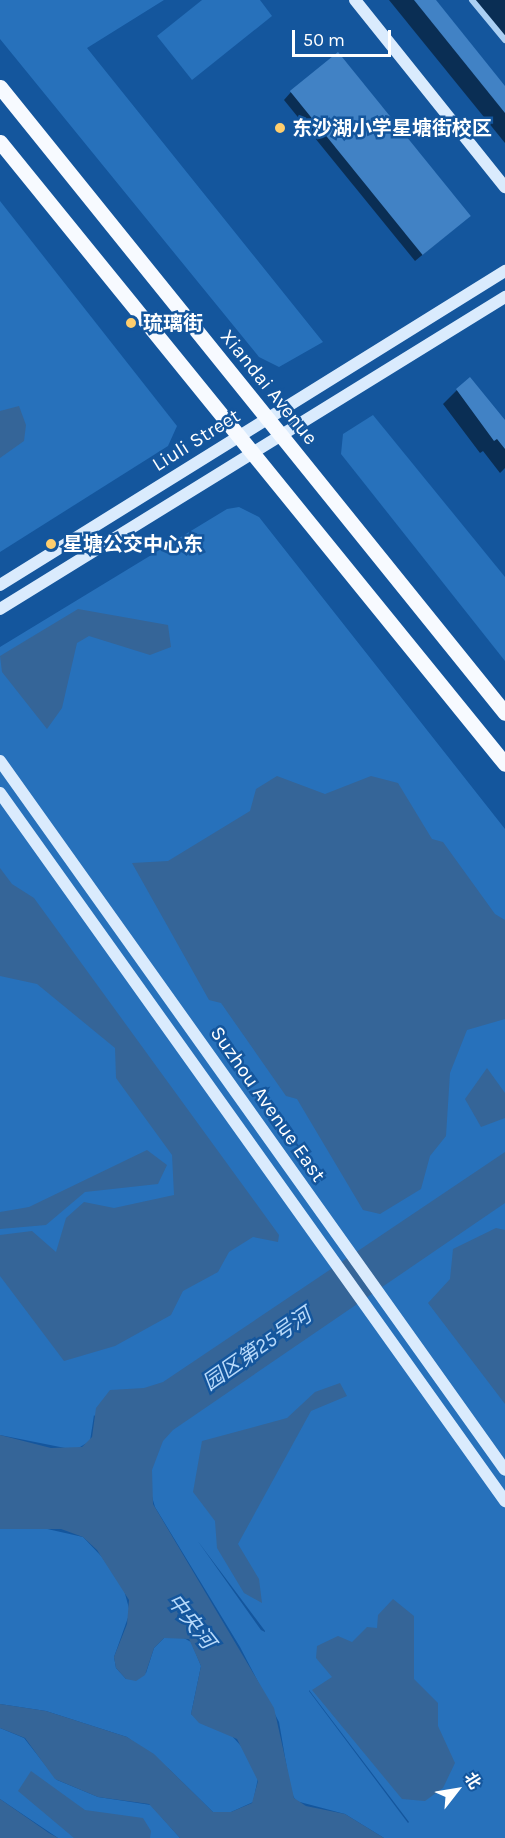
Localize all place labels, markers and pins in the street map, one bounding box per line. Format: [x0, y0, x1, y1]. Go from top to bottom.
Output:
place label: 东沙湖小学星塘街校区 [292, 116, 492, 140]
marker: 东沙湖小学星塘街校区 [273, 121, 287, 135]
place label: 琉璃街 [143, 311, 203, 335]
marker: 琉璃街 [124, 316, 138, 330]
place label: 星塘公交中心东 [63, 532, 203, 556]
marker: 星塘公交中心东 [44, 537, 58, 551]

